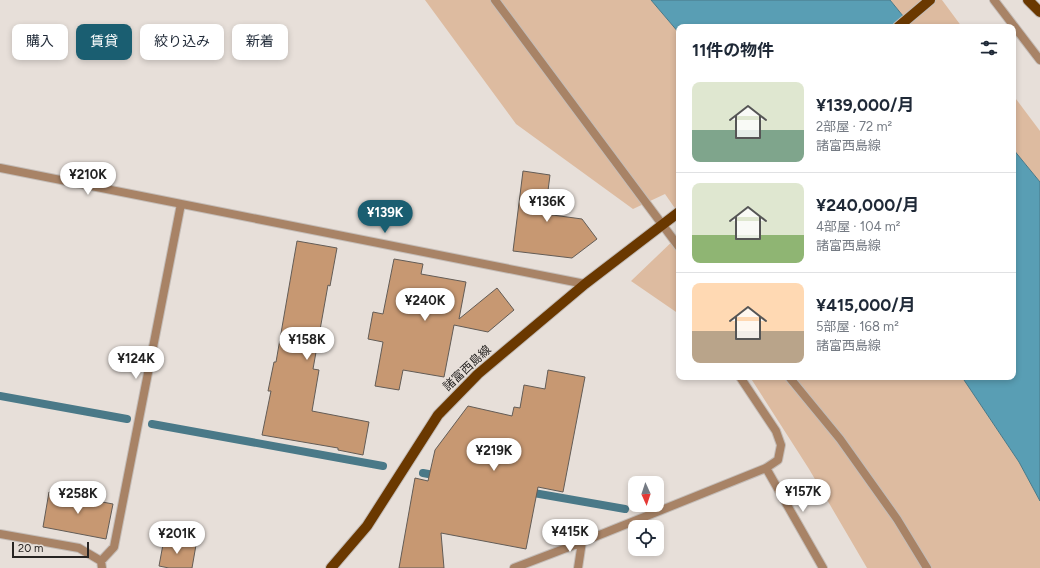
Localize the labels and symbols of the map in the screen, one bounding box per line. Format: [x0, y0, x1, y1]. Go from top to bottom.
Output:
pin: ¥210K [60, 162, 116, 196]
pin: ¥136K [519, 189, 575, 223]
pin: ¥139K [357, 200, 413, 234]
pin: ¥240K [397, 288, 453, 322]
pin: ¥158K [279, 327, 335, 361]
street label: 諸富西島線 [440, 342, 494, 394]
pin: ¥124K [108, 346, 164, 380]
pin: ¥219K [466, 438, 522, 472]
north arrow [628, 476, 664, 512]
pin: ¥157K [775, 479, 831, 513]
pin: ¥258K [50, 481, 106, 515]
pin: ¥415K [542, 519, 598, 553]
pin: ¥201K [149, 521, 205, 555]
scale bar [12, 540, 89, 559]

